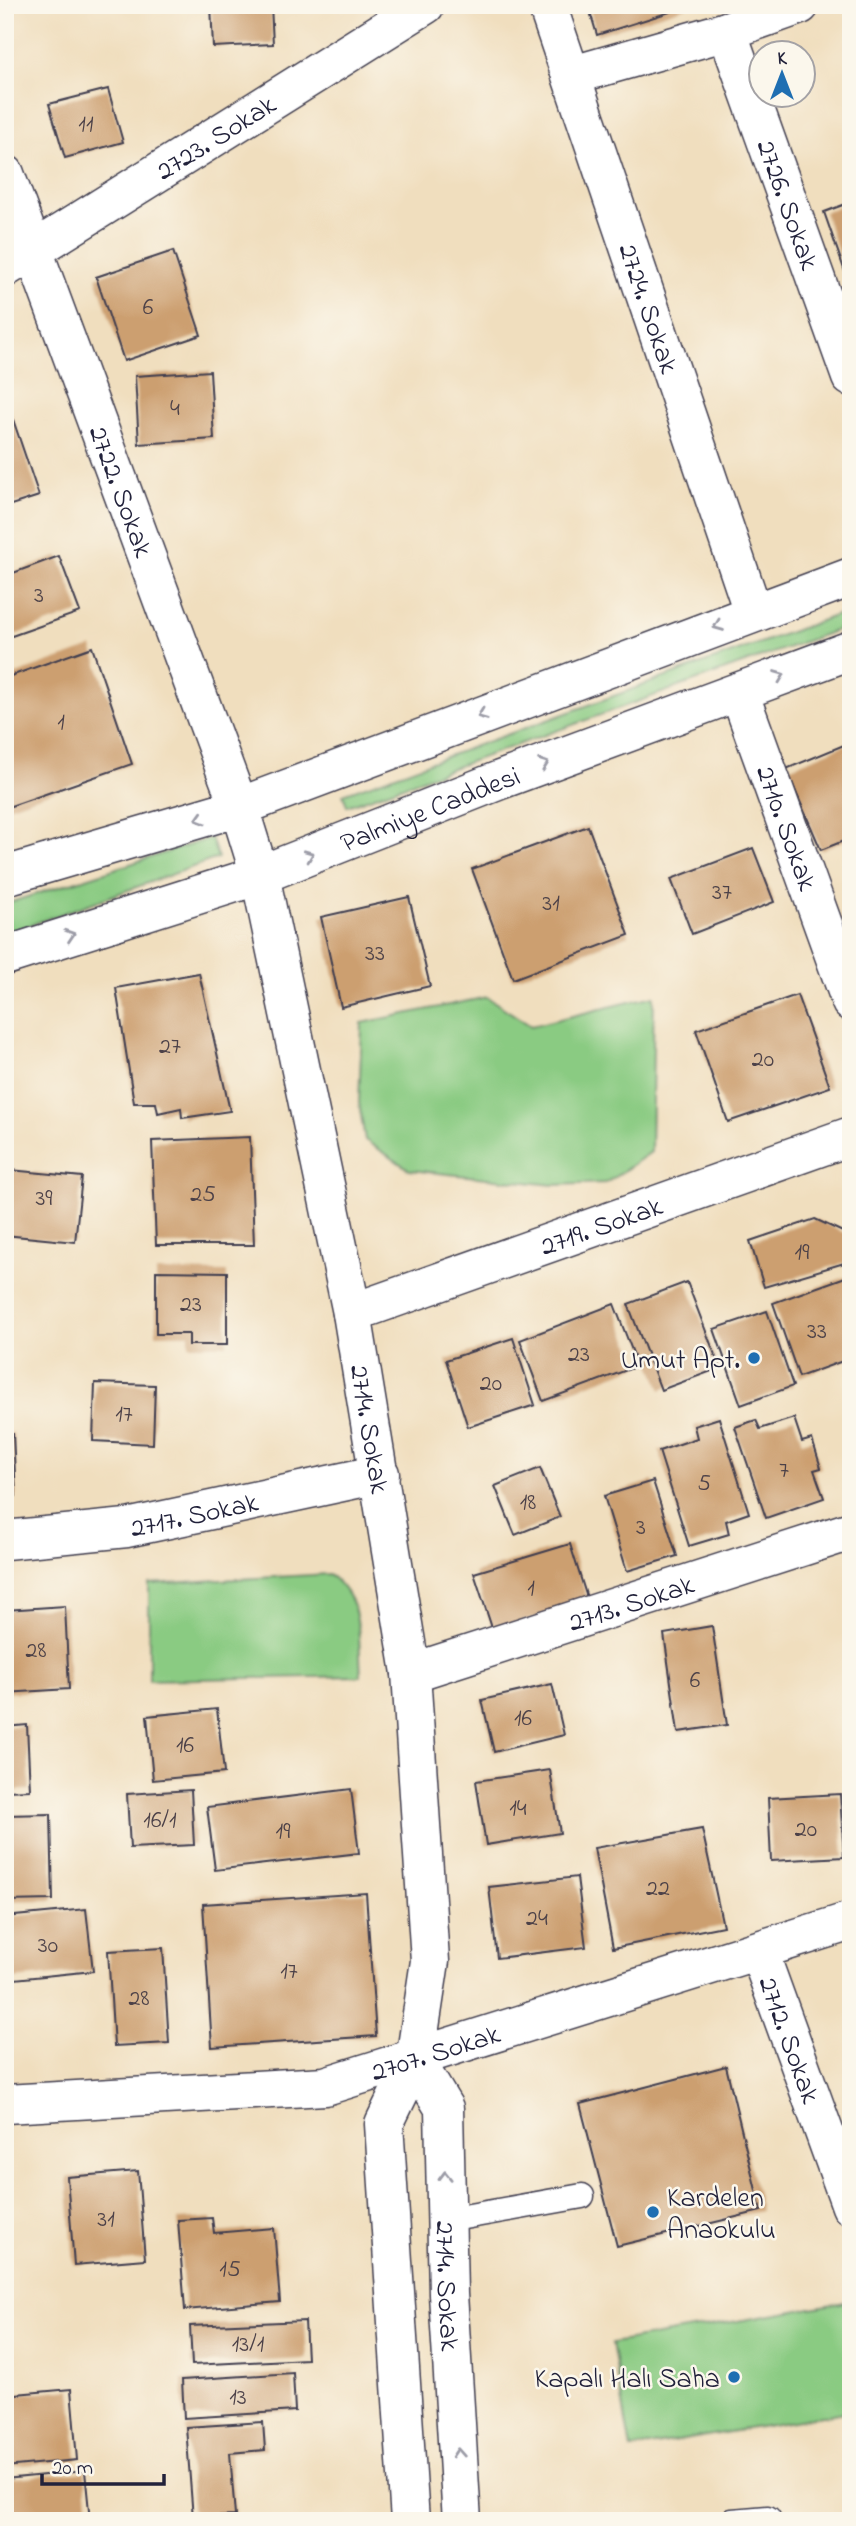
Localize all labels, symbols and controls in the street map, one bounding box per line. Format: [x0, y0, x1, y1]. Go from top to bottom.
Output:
north arrow [748, 38, 818, 108]
text: K [777, 46, 787, 73]
street label: 2723. Sokak [149, 86, 286, 193]
house number: 11 [78, 108, 94, 143]
street label: 2726. Sokak [744, 135, 828, 277]
street label: 2724. Sokak [605, 239, 688, 380]
house number: 6 [143, 291, 154, 326]
house number: 4 [170, 392, 180, 427]
street label: 2722. Sokak [76, 421, 162, 564]
house number: 3 [34, 579, 44, 614]
one-way arrow [712, 617, 724, 631]
one-way arrow [774, 671, 786, 685]
house number: 1 [57, 706, 65, 741]
one-way arrow [477, 707, 489, 721]
street label: Palmiye Caddesi [335, 757, 527, 865]
one-way arrow [537, 758, 549, 772]
street label: 2710. Sokak [743, 760, 826, 898]
one-way arrow [194, 810, 206, 825]
one-way arrow [303, 850, 315, 864]
house number: 37 [712, 876, 732, 911]
house number: 31 [542, 887, 560, 922]
one-way arrow [64, 929, 76, 944]
house number: 33 [365, 937, 385, 972]
house number: 27 [159, 1030, 181, 1065]
house number: 20 [752, 1043, 774, 1078]
house number: 25 [190, 1178, 216, 1213]
house number: 39 [35, 1182, 53, 1217]
street label: 2719. Sokak [535, 1187, 669, 1269]
house number: 19 [795, 1236, 810, 1271]
house number: 23 [180, 1288, 202, 1323]
house number: 33 [807, 1315, 827, 1350]
house number: 23 [568, 1338, 590, 1373]
place label: Umut Apt. [621, 1341, 740, 1382]
marker: Umut Apt. [746, 1350, 762, 1366]
street label: 2714. Sokak [337, 1362, 398, 1498]
house number: 20 [480, 1367, 502, 1402]
house number: 17 [115, 1398, 133, 1433]
house number: 7 [779, 1454, 789, 1489]
house number: 5 [697, 1467, 711, 1502]
street label: 2717. Sokak [127, 1483, 263, 1551]
house number: 18 [520, 1486, 536, 1521]
house number: 3 [636, 1511, 646, 1546]
street label: 2713. Sokak [564, 1566, 701, 1645]
house number: 1 [527, 1572, 535, 1607]
house number: 28 [26, 1634, 46, 1669]
house number: 6 [690, 1664, 701, 1699]
house number: 16 [514, 1702, 533, 1737]
house number: 16 [176, 1729, 195, 1764]
house number: 14 [509, 1792, 527, 1827]
house number: 16/1 [143, 1804, 177, 1839]
house number: 20 [795, 1813, 817, 1848]
house number: 19 [276, 1815, 291, 1850]
house number: 22 [646, 1872, 670, 1907]
house number: 24 [526, 1902, 548, 1937]
house number: 30 [38, 1929, 58, 1964]
house number: 17 [280, 1955, 298, 1990]
street label: 2712. Sokak [746, 1971, 829, 2111]
house number: 28 [129, 1982, 149, 2017]
street label: 2707. Sokak [367, 2015, 507, 2094]
one-way arrow [438, 2171, 453, 2182]
place label: Kardelen Anaokulu [667, 2179, 776, 2252]
house number: 31 [97, 2203, 115, 2238]
marker: Kardelen Anaokulu [645, 2204, 661, 2220]
street label: 2714. Sokak [422, 2221, 469, 2353]
house number: 15 [219, 2253, 241, 2288]
house number: 13/1 [232, 2328, 265, 2363]
place label: Kapalı Halı Saha [535, 2360, 720, 2401]
marker: Kapalı Halı Saha [726, 2369, 742, 2385]
house number: 13 [229, 2381, 247, 2416]
scale bar [42, 2442, 164, 2486]
one-way arrow [451, 2447, 466, 2458]
text: 20 m [52, 2454, 93, 2484]

